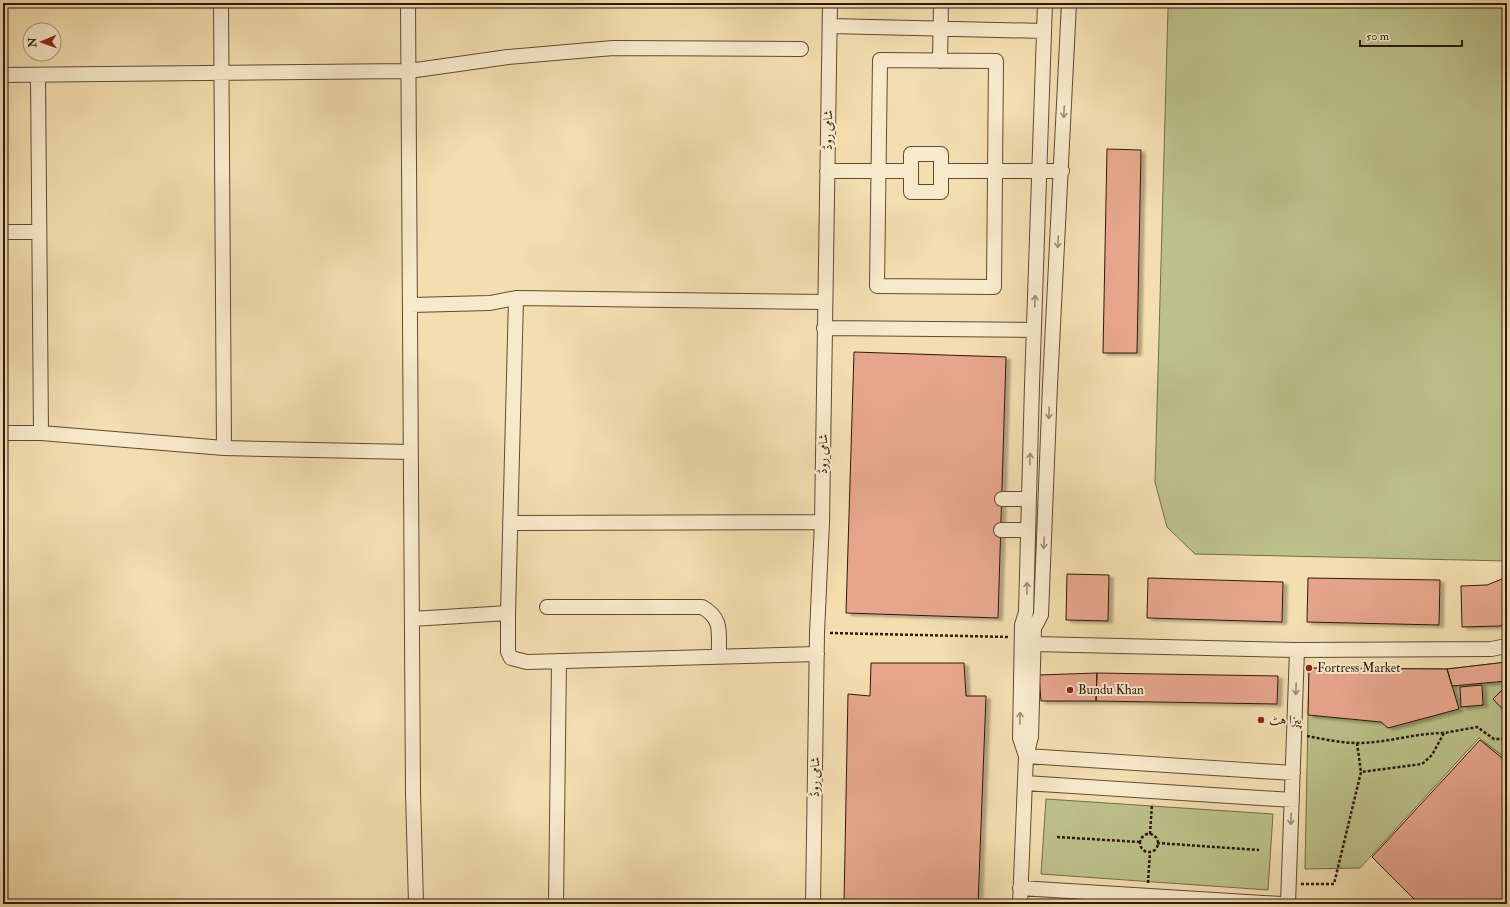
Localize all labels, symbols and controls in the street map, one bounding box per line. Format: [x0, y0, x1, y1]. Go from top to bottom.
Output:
north arrow [22, 22, 62, 62]
scale bar [1360, 22, 1462, 48]
text: 50 m [1366, 29, 1390, 44]
text: N [26, 36, 39, 48]
one-way arrow [1061, 105, 1068, 118]
street label: شامی روڈ [820, 110, 836, 150]
one-way arrow [1054, 235, 1061, 248]
one-way arrow [1031, 295, 1038, 308]
one-way arrow [1045, 406, 1052, 419]
street label: شامی روڈ [815, 434, 831, 474]
one-way arrow [1026, 453, 1034, 466]
one-way arrow [1040, 536, 1047, 549]
one-way arrow [1023, 582, 1031, 595]
place label: Fortress Market [1317, 660, 1400, 676]
marker: Fortress Market [1304, 663, 1314, 673]
place label: Bundu Khan [1078, 682, 1144, 698]
one-way arrow [1292, 682, 1299, 695]
marker: Bundu Khan [1065, 685, 1075, 695]
one-way arrow [1016, 712, 1024, 725]
place label: پیزا ہٹ [1269, 712, 1302, 729]
marker: پیزا ہٹ [1256, 715, 1266, 725]
street label: شامی روڈ [807, 757, 823, 797]
one-way arrow [1287, 812, 1295, 825]

